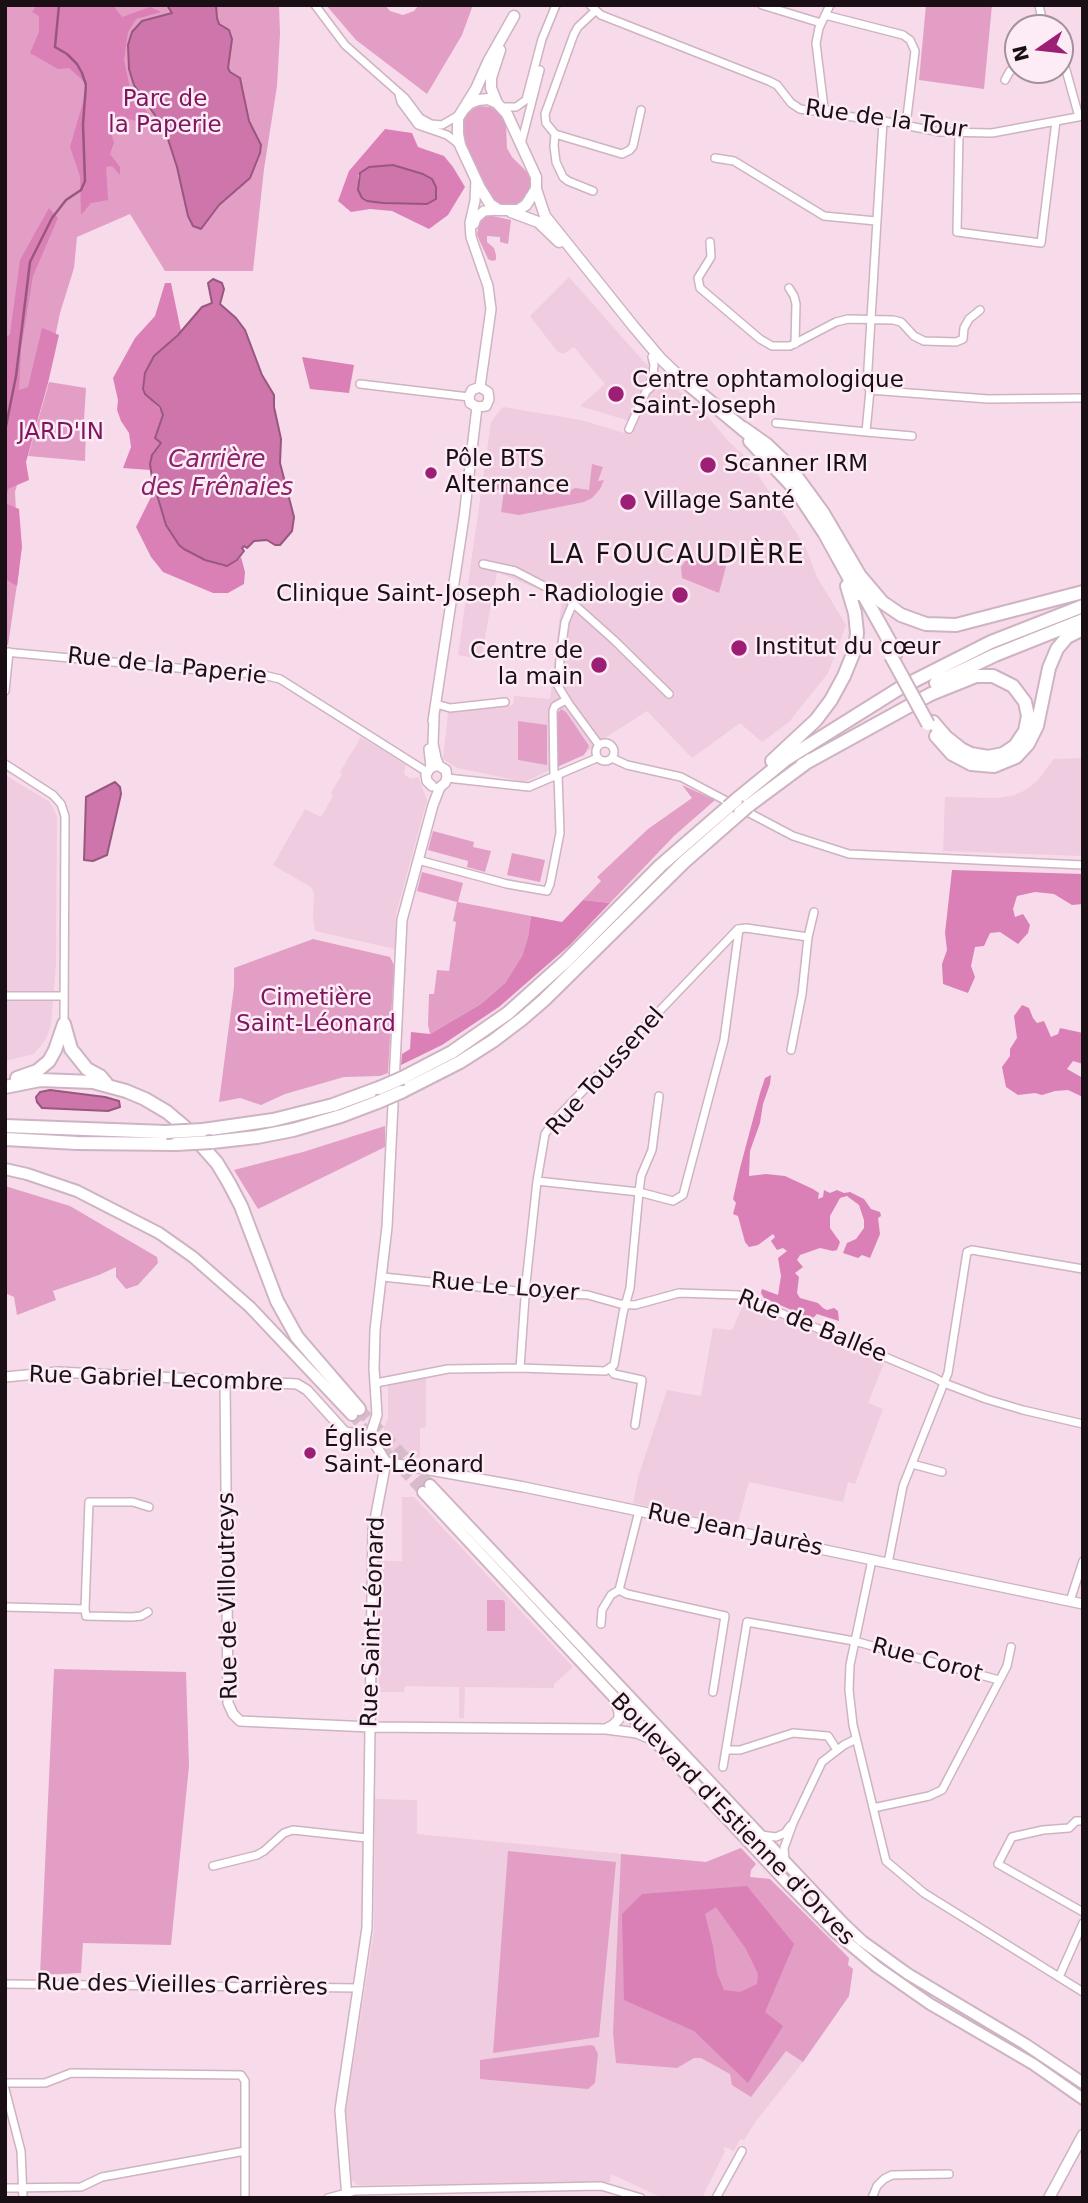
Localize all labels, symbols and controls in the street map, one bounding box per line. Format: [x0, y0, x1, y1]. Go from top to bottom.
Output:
north arrow [1004, 14, 1074, 84]
text: N [1008, 43, 1033, 64]
park label: Parc de la Paperie [108, 86, 222, 140]
street label: Rue de la Tour [803, 95, 969, 145]
place label: Centre ophtamologique Saint-Joseph [632, 367, 904, 421]
marker: Centre ophtamologique Saint-Joseph [606, 384, 626, 404]
park label: JARD'IN [18, 419, 104, 447]
place label: Pôle BTS Alternance [445, 446, 569, 500]
water label: Carrière des Frênaies [141, 447, 293, 503]
place label: Scanner IRM [724, 451, 868, 479]
marker: Scanner IRM [698, 455, 718, 475]
marker: Pôle BTS Alternance [423, 465, 439, 481]
place label: Village Santé [644, 488, 795, 516]
marker: Village Santé [618, 492, 638, 512]
district label: LA FOUCAUDIÈRE [550, 540, 804, 572]
place label: Clinique Saint-Joseph - Radiologie [276, 581, 664, 609]
marker: Clinique Saint-Joseph - Radiologie [670, 585, 690, 605]
place label: Institut du cœur [755, 634, 940, 662]
place label: Centre de la main [470, 638, 583, 692]
marker: Institut du cœur [729, 638, 749, 658]
street label: Rue de la Paperie [66, 643, 268, 691]
marker: Centre de la main [589, 655, 609, 675]
park label: Cimetière Saint-Léonard [236, 985, 396, 1039]
street label: Rue Toussenel [541, 1002, 671, 1142]
street label: Rue Le Loyer [430, 1268, 580, 1308]
street label: Rue de Ballée [734, 1285, 890, 1369]
street label: Rue Gabriel Lecombre [28, 1362, 284, 1398]
place label: Église Saint-Léonard [324, 1426, 484, 1480]
marker: Église Saint-Léonard [302, 1445, 318, 1461]
street label: Rue de Villoutreys [213, 1492, 245, 1700]
street label: Rue Jean Jaurès [645, 1499, 825, 1563]
street label: Rue Saint-Léonard [357, 1516, 391, 1728]
street label: Rue Corot [869, 1633, 985, 1689]
street label: Boulevard d'Estienne d'Orves [604, 1688, 860, 1952]
street label: Rue des Vieilles Carrières [36, 1970, 328, 2002]

